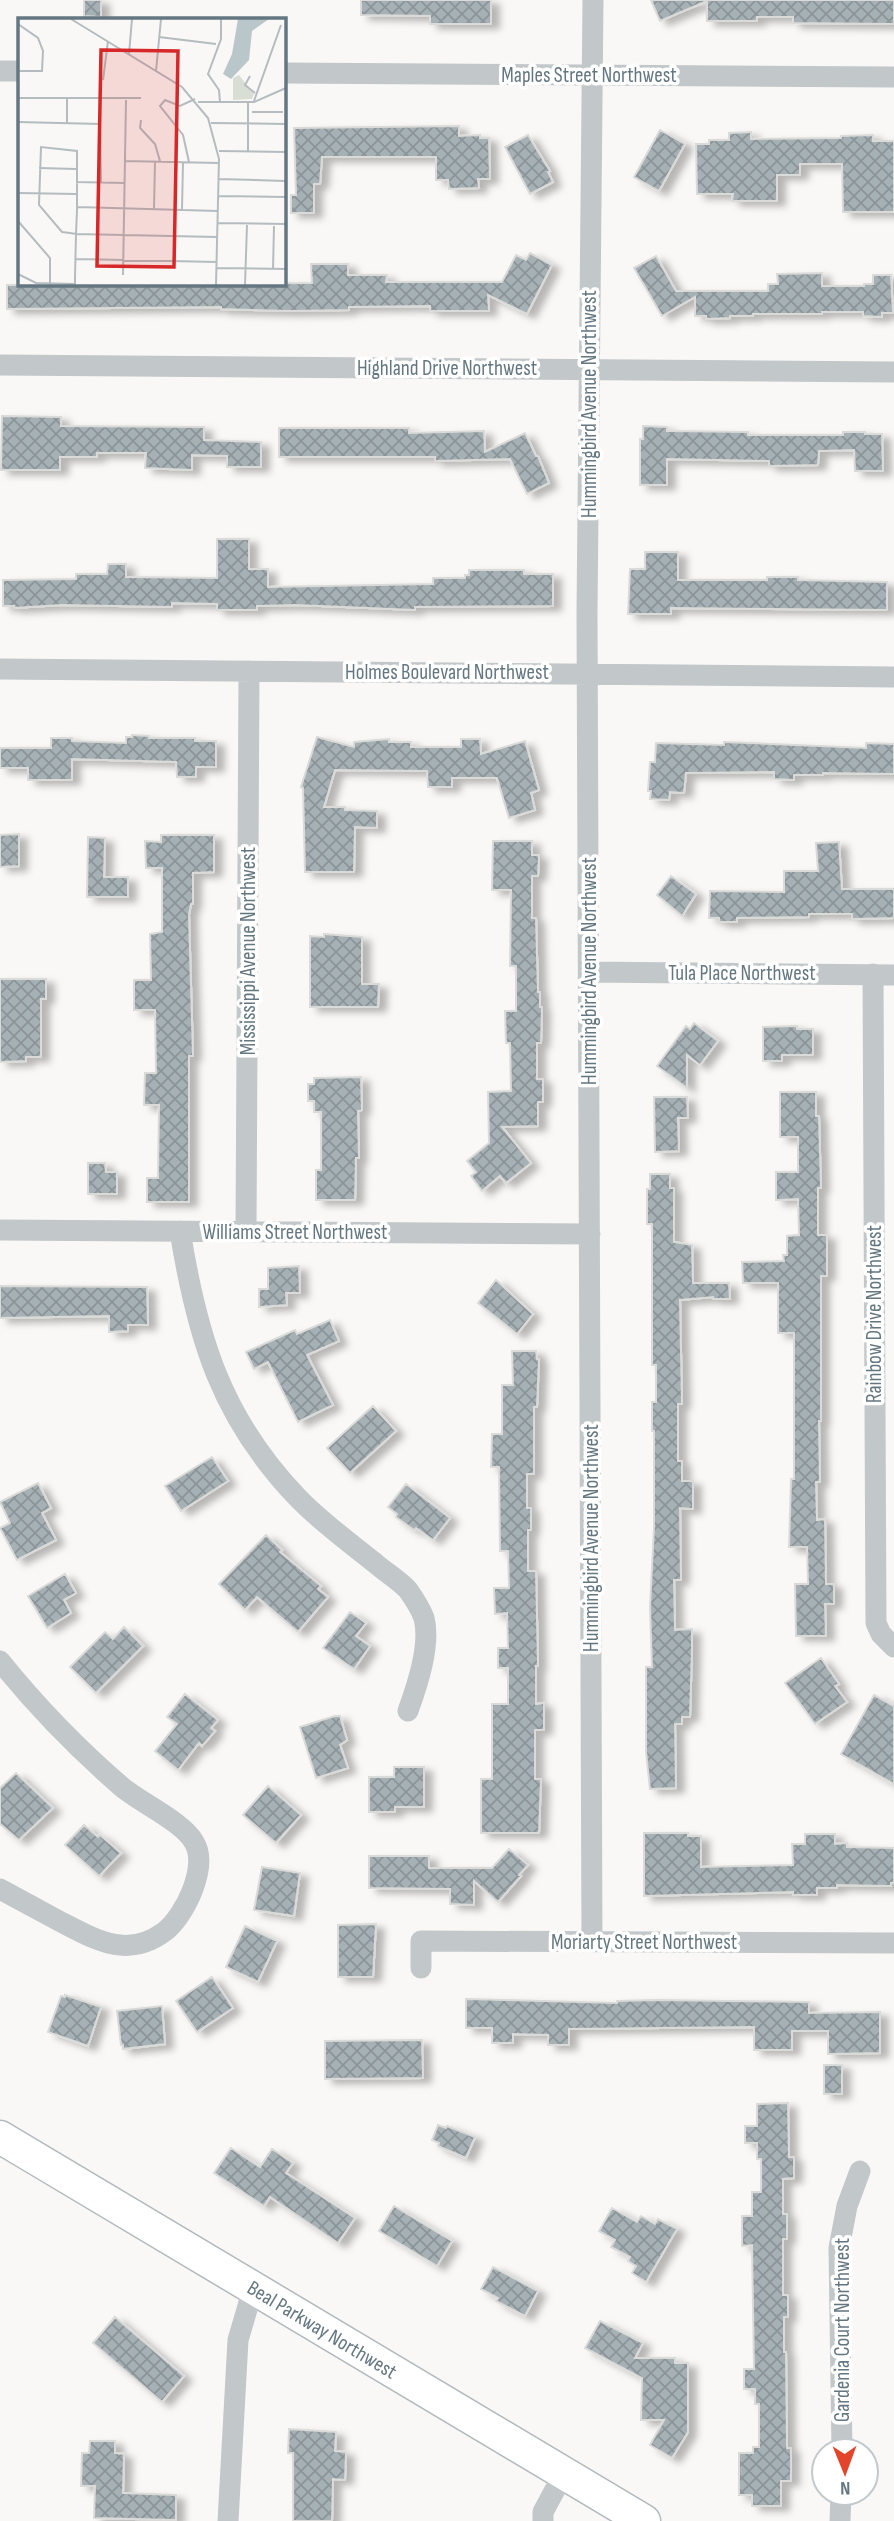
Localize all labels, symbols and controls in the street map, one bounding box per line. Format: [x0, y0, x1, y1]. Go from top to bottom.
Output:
inset map [18, 18, 285, 285]
street label: Maples Street Northwest [501, 63, 677, 88]
street label: Hummingbird Avenue Northwest [577, 290, 602, 518]
street label: Highland Drive Northwest [357, 356, 537, 381]
street label: Holmes Boulevard Northwest [345, 660, 549, 685]
street label: Mississippi Avenue Northwest [236, 847, 261, 1055]
street label: Hummingbird Avenue Northwest [577, 857, 602, 1085]
street label: Tula Place Northwest [668, 961, 816, 986]
street label: Williams Street Northwest [202, 1220, 388, 1245]
street label: Rainbow Drive Northwest [862, 1225, 887, 1403]
street label: Hummingbird Avenue Northwest [579, 1424, 604, 1652]
street label: Moriarty Street Northwest [551, 1930, 737, 1955]
street label: Gardenia Court Northwest [830, 2238, 855, 2422]
street label: Beal Parkway Northwest [243, 2276, 401, 2384]
north arrow [810, 2437, 880, 2507]
text: N [840, 2476, 851, 2499]

